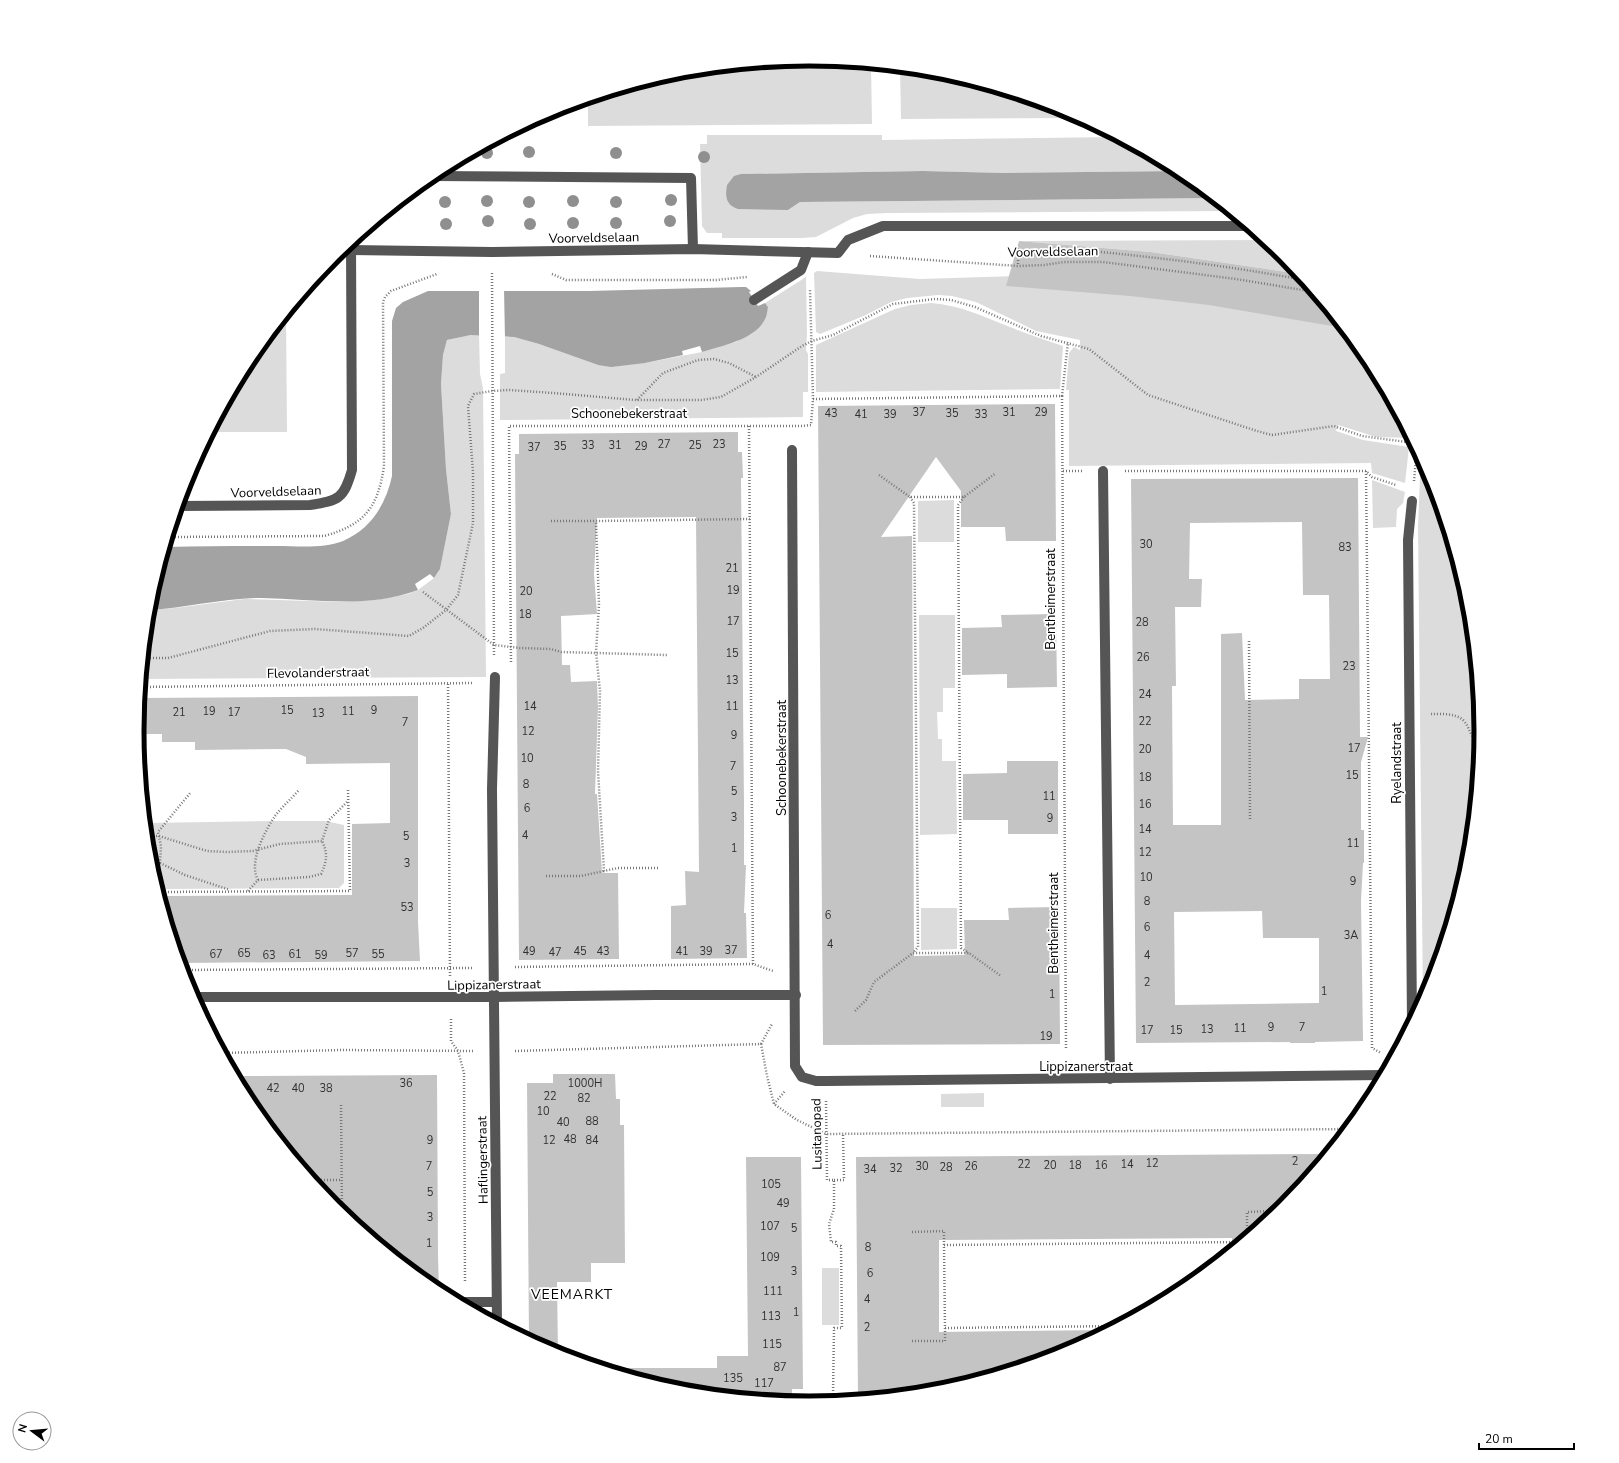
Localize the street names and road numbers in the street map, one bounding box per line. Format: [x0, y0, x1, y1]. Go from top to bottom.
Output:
street label: Voorveldselaan [547, 228, 640, 248]
street label: Voorveldselaan [1006, 242, 1099, 262]
street label: Schoonebekerstraat [571, 405, 688, 423]
street label: Voorveldselaan [229, 481, 322, 503]
street label: Bentheimerstraat [1042, 548, 1060, 650]
street label: Flevolanderstraat [267, 663, 370, 683]
street label: Schoonebekerstraat [773, 699, 791, 816]
street label: Ryelandstraat [1388, 722, 1406, 804]
street label: Bentheimerstraat [1045, 872, 1063, 974]
street label: Lippizanerstraat [447, 975, 541, 995]
street label: Lippizanerstraat [1039, 1058, 1133, 1076]
street label: Lusitanopad [807, 1098, 827, 1170]
street label: Haflingerstraat [473, 1115, 493, 1204]

